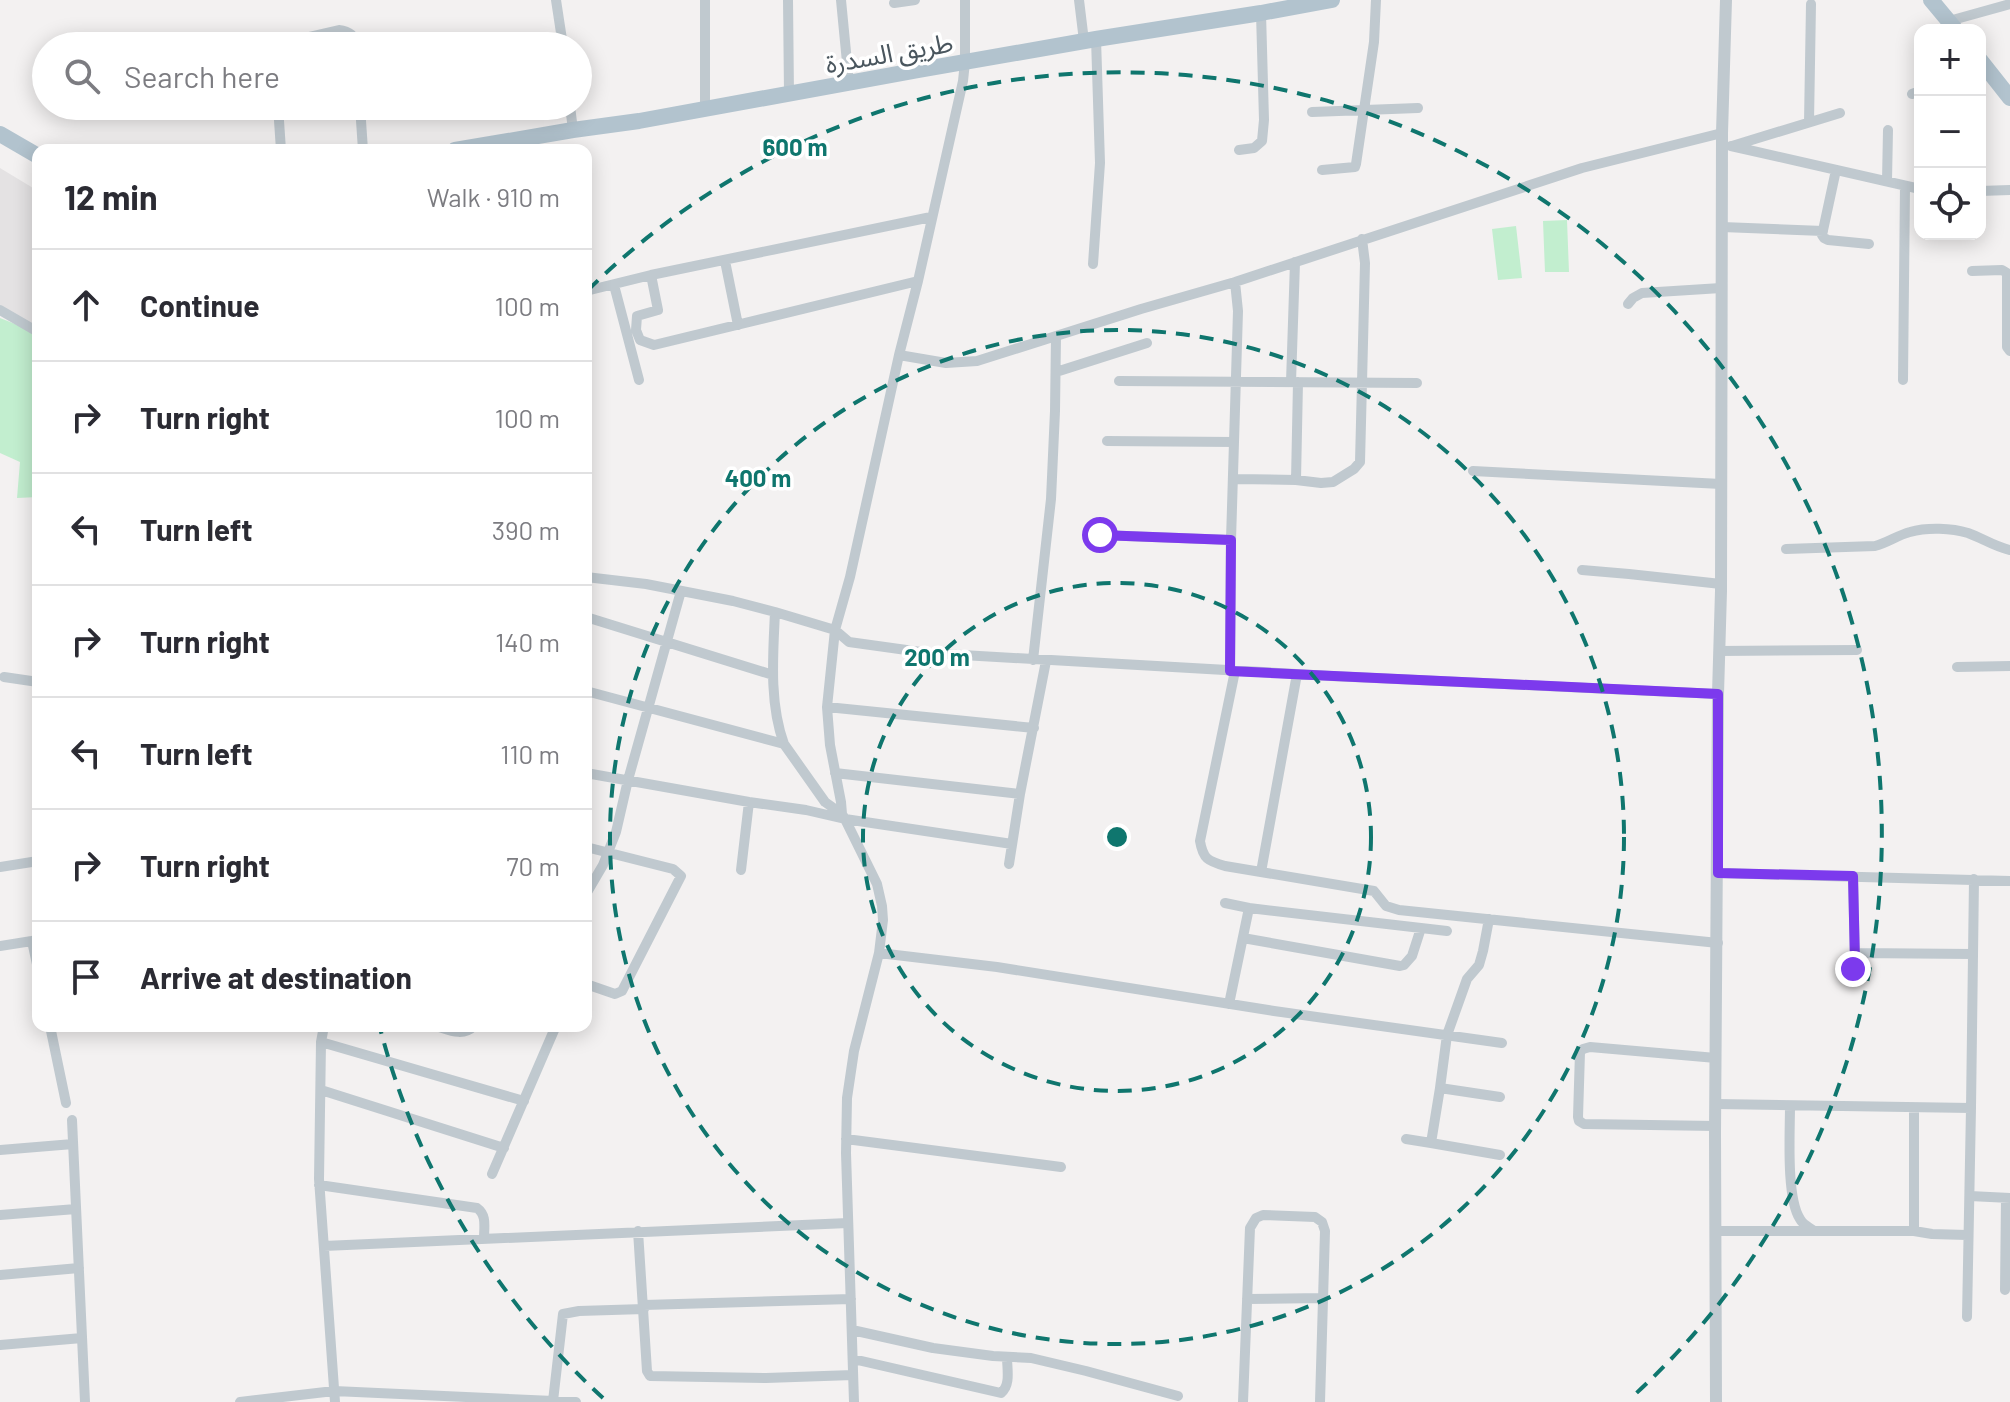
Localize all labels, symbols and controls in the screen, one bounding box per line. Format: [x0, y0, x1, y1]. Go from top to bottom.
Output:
map controls [1914, 24, 1986, 240]
button: + [1914, 24, 1986, 96]
street label: طريق السدرة [823, 26, 956, 80]
search box [32, 32, 592, 120]
icon: search [60, 54, 104, 98]
text: Search here [124, 58, 280, 94]
button: − [1914, 96, 1986, 168]
text: 600 m [762, 132, 828, 161]
button: locate [1914, 168, 1986, 240]
text: 12 min [64, 176, 158, 217]
text: Walk · 910 m [427, 181, 560, 212]
icon: ahead [64, 283, 108, 327]
text: Continue [140, 287, 260, 323]
text: 100 m [495, 290, 560, 321]
icon: right [64, 395, 108, 439]
text: Turn right [140, 399, 270, 435]
text: 100 m [495, 402, 560, 433]
text: 400 m [725, 463, 791, 492]
icon: left [64, 507, 108, 551]
text: Turn left [140, 511, 253, 547]
text: 390 m [492, 514, 560, 545]
route start [1082, 517, 1118, 553]
icon: right [64, 619, 108, 663]
text: Turn right [140, 623, 270, 659]
text: 140 m [495, 626, 560, 657]
text: 200 m [904, 642, 970, 671]
icon: left [64, 731, 108, 775]
text: Turn left [140, 735, 253, 771]
text: 110 m [500, 738, 560, 769]
centre of rings [1103, 823, 1131, 851]
icon: right [64, 843, 108, 887]
text: Turn right [140, 847, 270, 883]
text: 70 m [506, 850, 560, 881]
route end [1835, 951, 1871, 987]
icon: arrive [64, 955, 108, 999]
text: Arrive at destination [140, 959, 412, 995]

